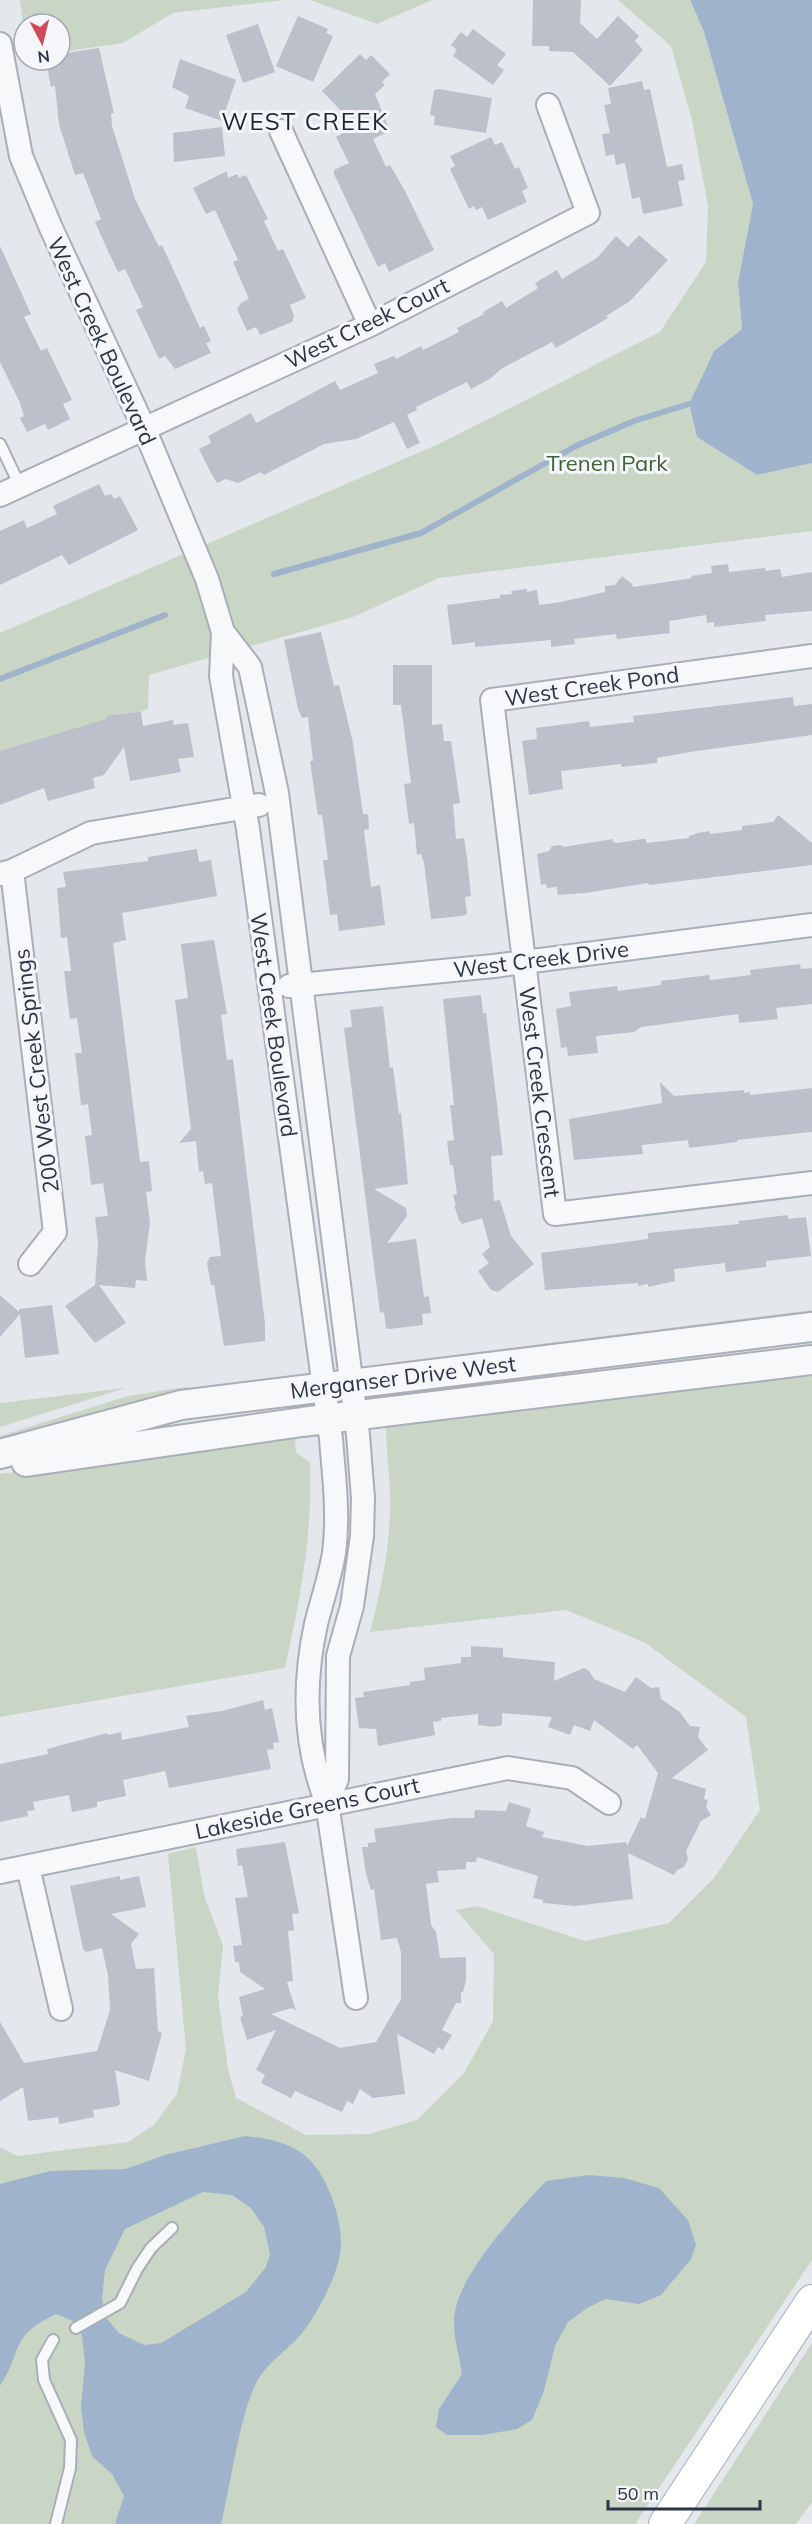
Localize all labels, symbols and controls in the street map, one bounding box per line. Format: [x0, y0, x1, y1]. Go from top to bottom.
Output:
north arrow [12, 12, 72, 72]
text: N [37, 46, 51, 68]
district label: WEST CREEK [221, 106, 389, 136]
street label: West Creek Boulevard [41, 233, 163, 449]
street label: West Creek Court [280, 271, 454, 375]
park label: Trenen Park [546, 449, 668, 477]
street label: West Creek Pond [503, 660, 681, 712]
street label: West Creek Boulevard [244, 911, 304, 1139]
street label: West Creek Drive [452, 934, 630, 984]
street label: 200 West Creek Springs [7, 947, 65, 1195]
street label: West Creek Crescent [513, 985, 567, 1199]
street label: Merganser Drive West [289, 1349, 518, 1405]
street label: Lakeside Greens Court [192, 1770, 422, 1845]
scale bar [608, 2473, 760, 2511]
text: 50 m [617, 2482, 659, 2505]

